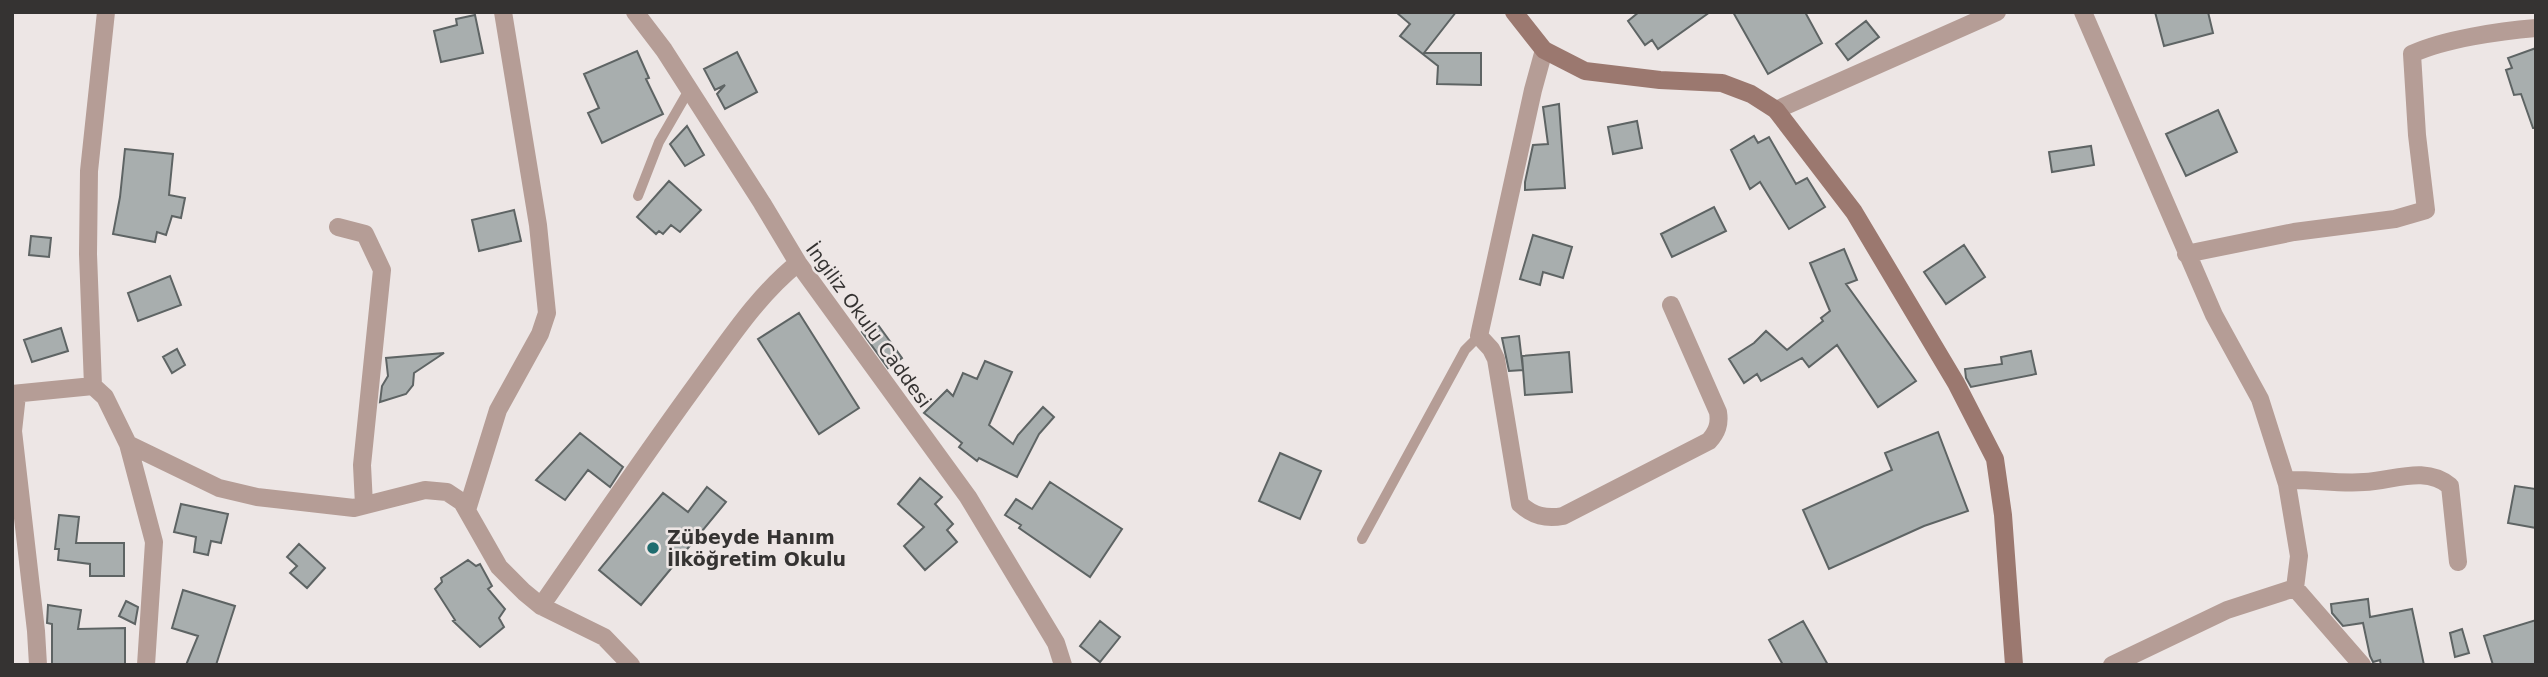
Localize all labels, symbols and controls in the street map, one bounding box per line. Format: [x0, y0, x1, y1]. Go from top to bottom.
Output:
street label: İngiliz Okulu Caddesi [802, 238, 936, 412]
place label: Zübeyde Hanım İlköğretim Okulu [667, 526, 846, 570]
marker: Zübeyde Hanım İlköğretim Okulu [645, 540, 661, 556]

